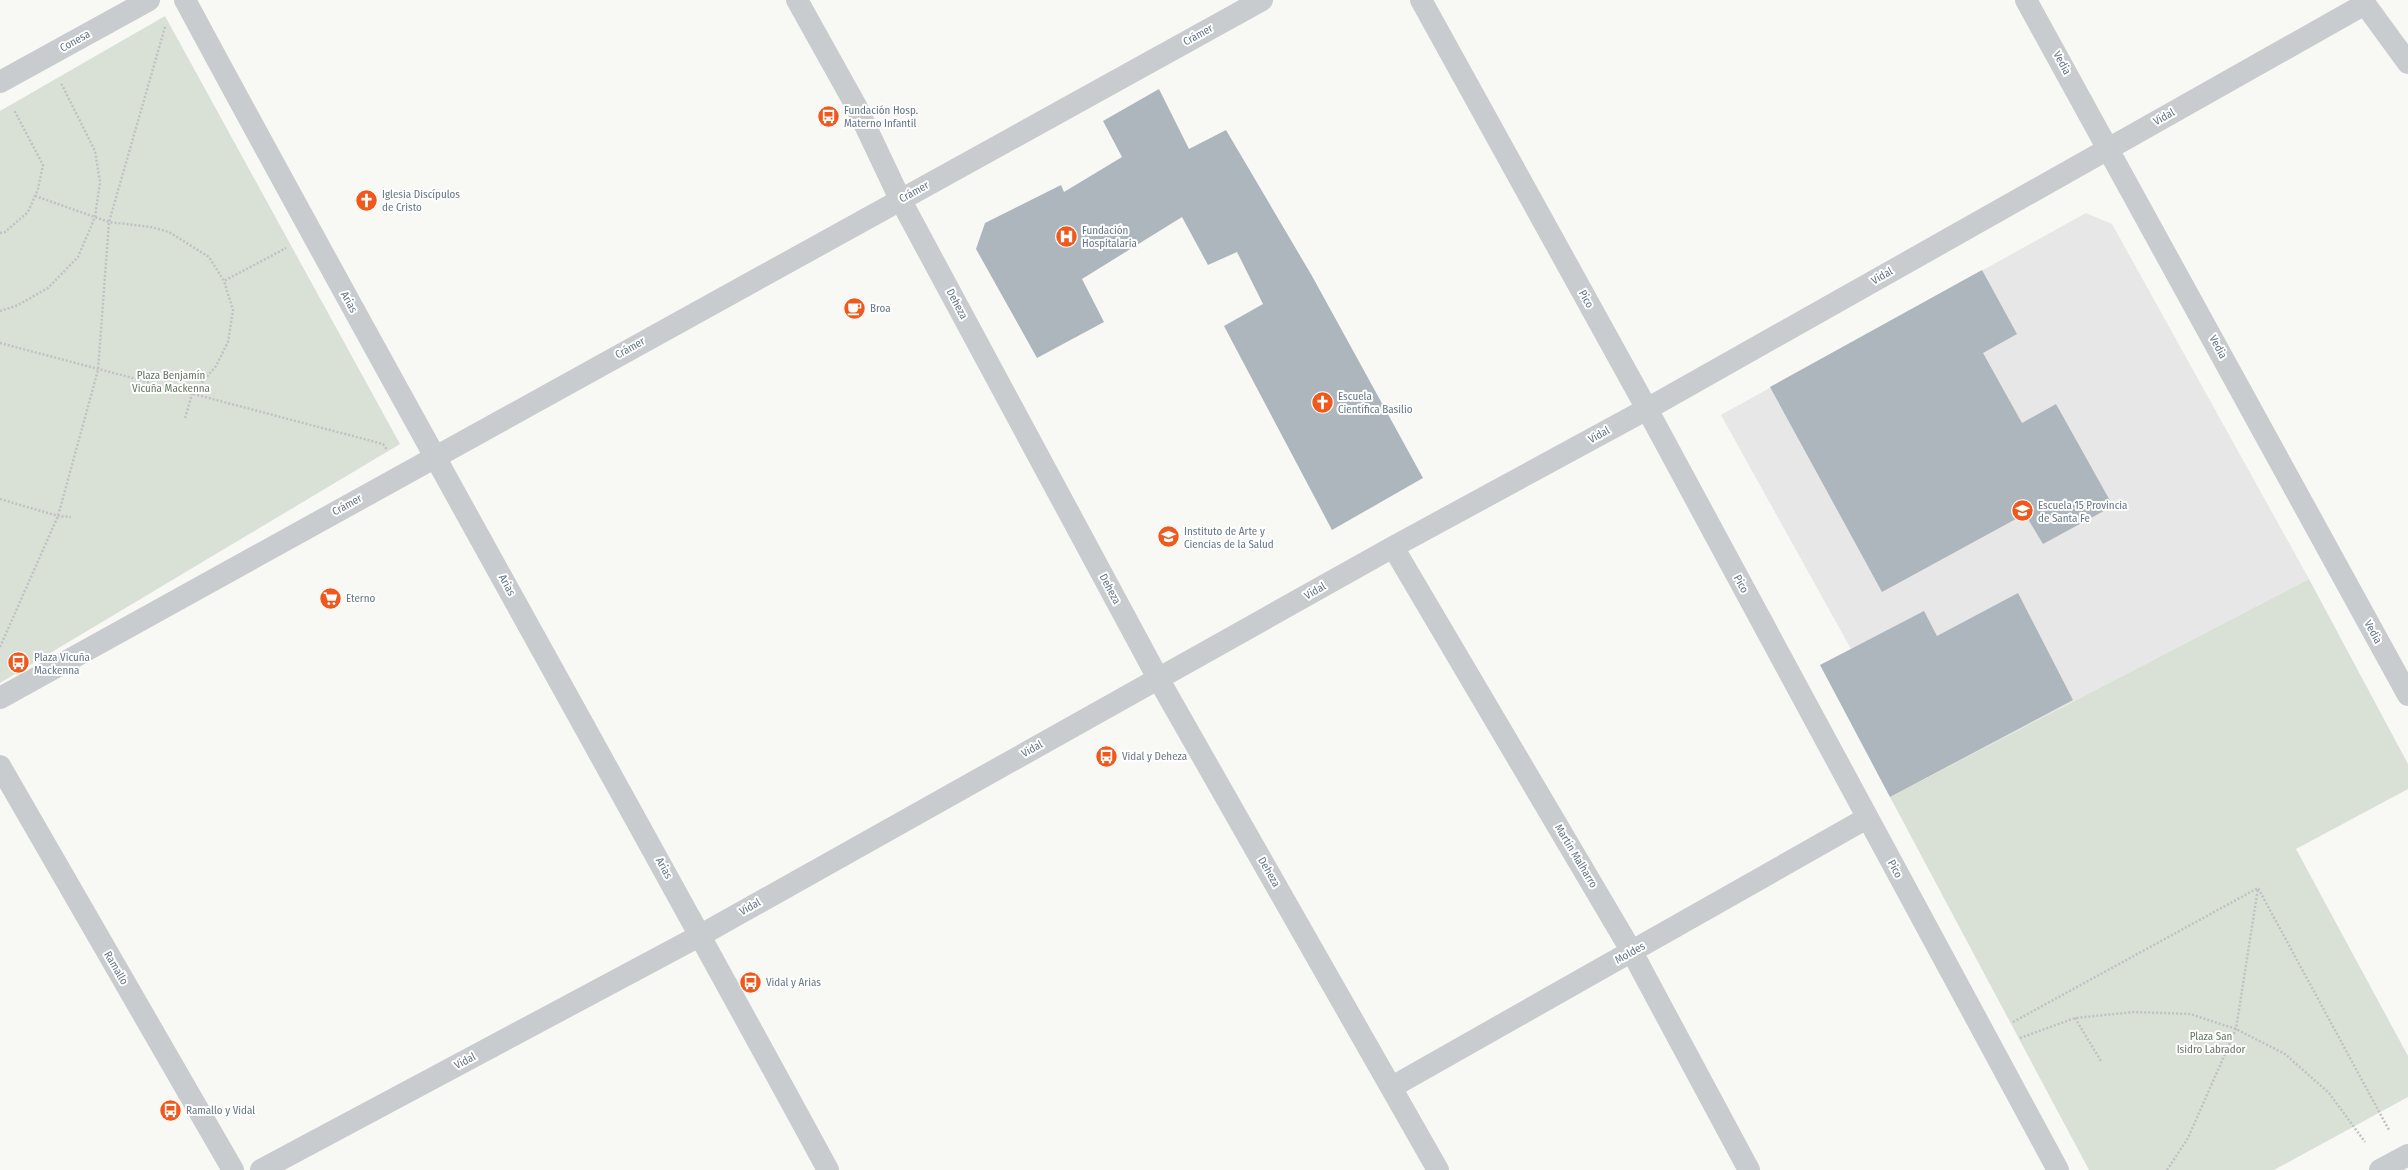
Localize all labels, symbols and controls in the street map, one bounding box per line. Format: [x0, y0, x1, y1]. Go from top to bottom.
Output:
street label: Crámer [1181, 21, 1215, 48]
street label: Conesa [58, 27, 92, 55]
street label: Vedia [2050, 49, 2074, 77]
bus stop icon: Fundación Hosp. Materno Infantil [816, 103, 842, 129]
place label: Fundación Hosp. Materno Infantil [844, 104, 918, 130]
street label: Vidal [2151, 106, 2177, 128]
street label: Crámer [897, 178, 931, 205]
church icon: Iglesia Discípulos de Cristo [354, 187, 380, 213]
place label: Iglesia Discípulos de Cristo [382, 188, 460, 214]
hospital icon: Fundación Hospitalaria [1053, 223, 1079, 249]
place label: Fundación Hospitalaria [1082, 224, 1137, 250]
street label: Vidal [1869, 265, 1895, 287]
street label: Deheza [944, 287, 970, 321]
street label: Pico [1576, 288, 1596, 311]
street label: Arias [338, 289, 360, 315]
cafe icon: Broa [841, 295, 867, 321]
place label: Broa [870, 302, 891, 315]
street label: Vedia [2206, 333, 2230, 361]
street label: Crámer [613, 334, 647, 361]
park label: Plaza Benjamín Vicuña Mackenna [132, 369, 210, 395]
church icon: Escuela Científica Basilio [1310, 389, 1336, 415]
place label: Escuela Científica Basilio [1338, 390, 1413, 416]
street label: Vidal [1586, 424, 1612, 446]
street label: Crámer [330, 491, 364, 518]
school or university icon: Escuela 15 Provincia de Santa Fe [2010, 498, 2036, 524]
place label: Escuela 15 Provincia de Santa Fe [2038, 499, 2128, 525]
school or university icon: Instituto de Arte y Ciencias de la Salud [1155, 524, 1181, 550]
place label: Instituto de Arte y Ciencias de la Salud [1184, 525, 1274, 551]
street label: Arias [496, 572, 518, 598]
street label: Deheza [1097, 572, 1123, 606]
street label: Pico [1731, 573, 1751, 596]
street label: Vidal [1302, 580, 1328, 602]
supermarket icon: Eterno [318, 585, 344, 611]
place label: Eterno [346, 592, 376, 605]
street label: Vedia [2361, 618, 2385, 646]
bus stop icon: Plaza Vicuña Mackenna [6, 650, 32, 676]
place label: Plaza Vicuña Mackenna [34, 651, 90, 677]
street label: Vidal [1019, 738, 1045, 760]
bus stop icon: Vidal y Deheza [1094, 743, 1120, 769]
place label: Vidal y Deheza [1122, 750, 1187, 763]
street label: Martín Malharro [1552, 822, 1600, 890]
street label: Arias [653, 855, 675, 881]
street label: Deheza [1255, 855, 1283, 889]
street label: Pico [1885, 858, 1905, 881]
street label: Vidal [737, 896, 763, 918]
street label: Moldes [1613, 939, 1648, 967]
street label: Ramallo [101, 949, 131, 987]
bus stop icon: Vidal y Arias [737, 969, 763, 995]
place label: Vidal y Arias [766, 976, 821, 989]
park label: Plaza San Isidro Labrador [2177, 1030, 2245, 1056]
street label: Vidal [452, 1050, 478, 1072]
bus stop icon: Ramallo y Vidal [157, 1097, 183, 1123]
place label: Ramallo y Vidal [186, 1104, 255, 1117]

